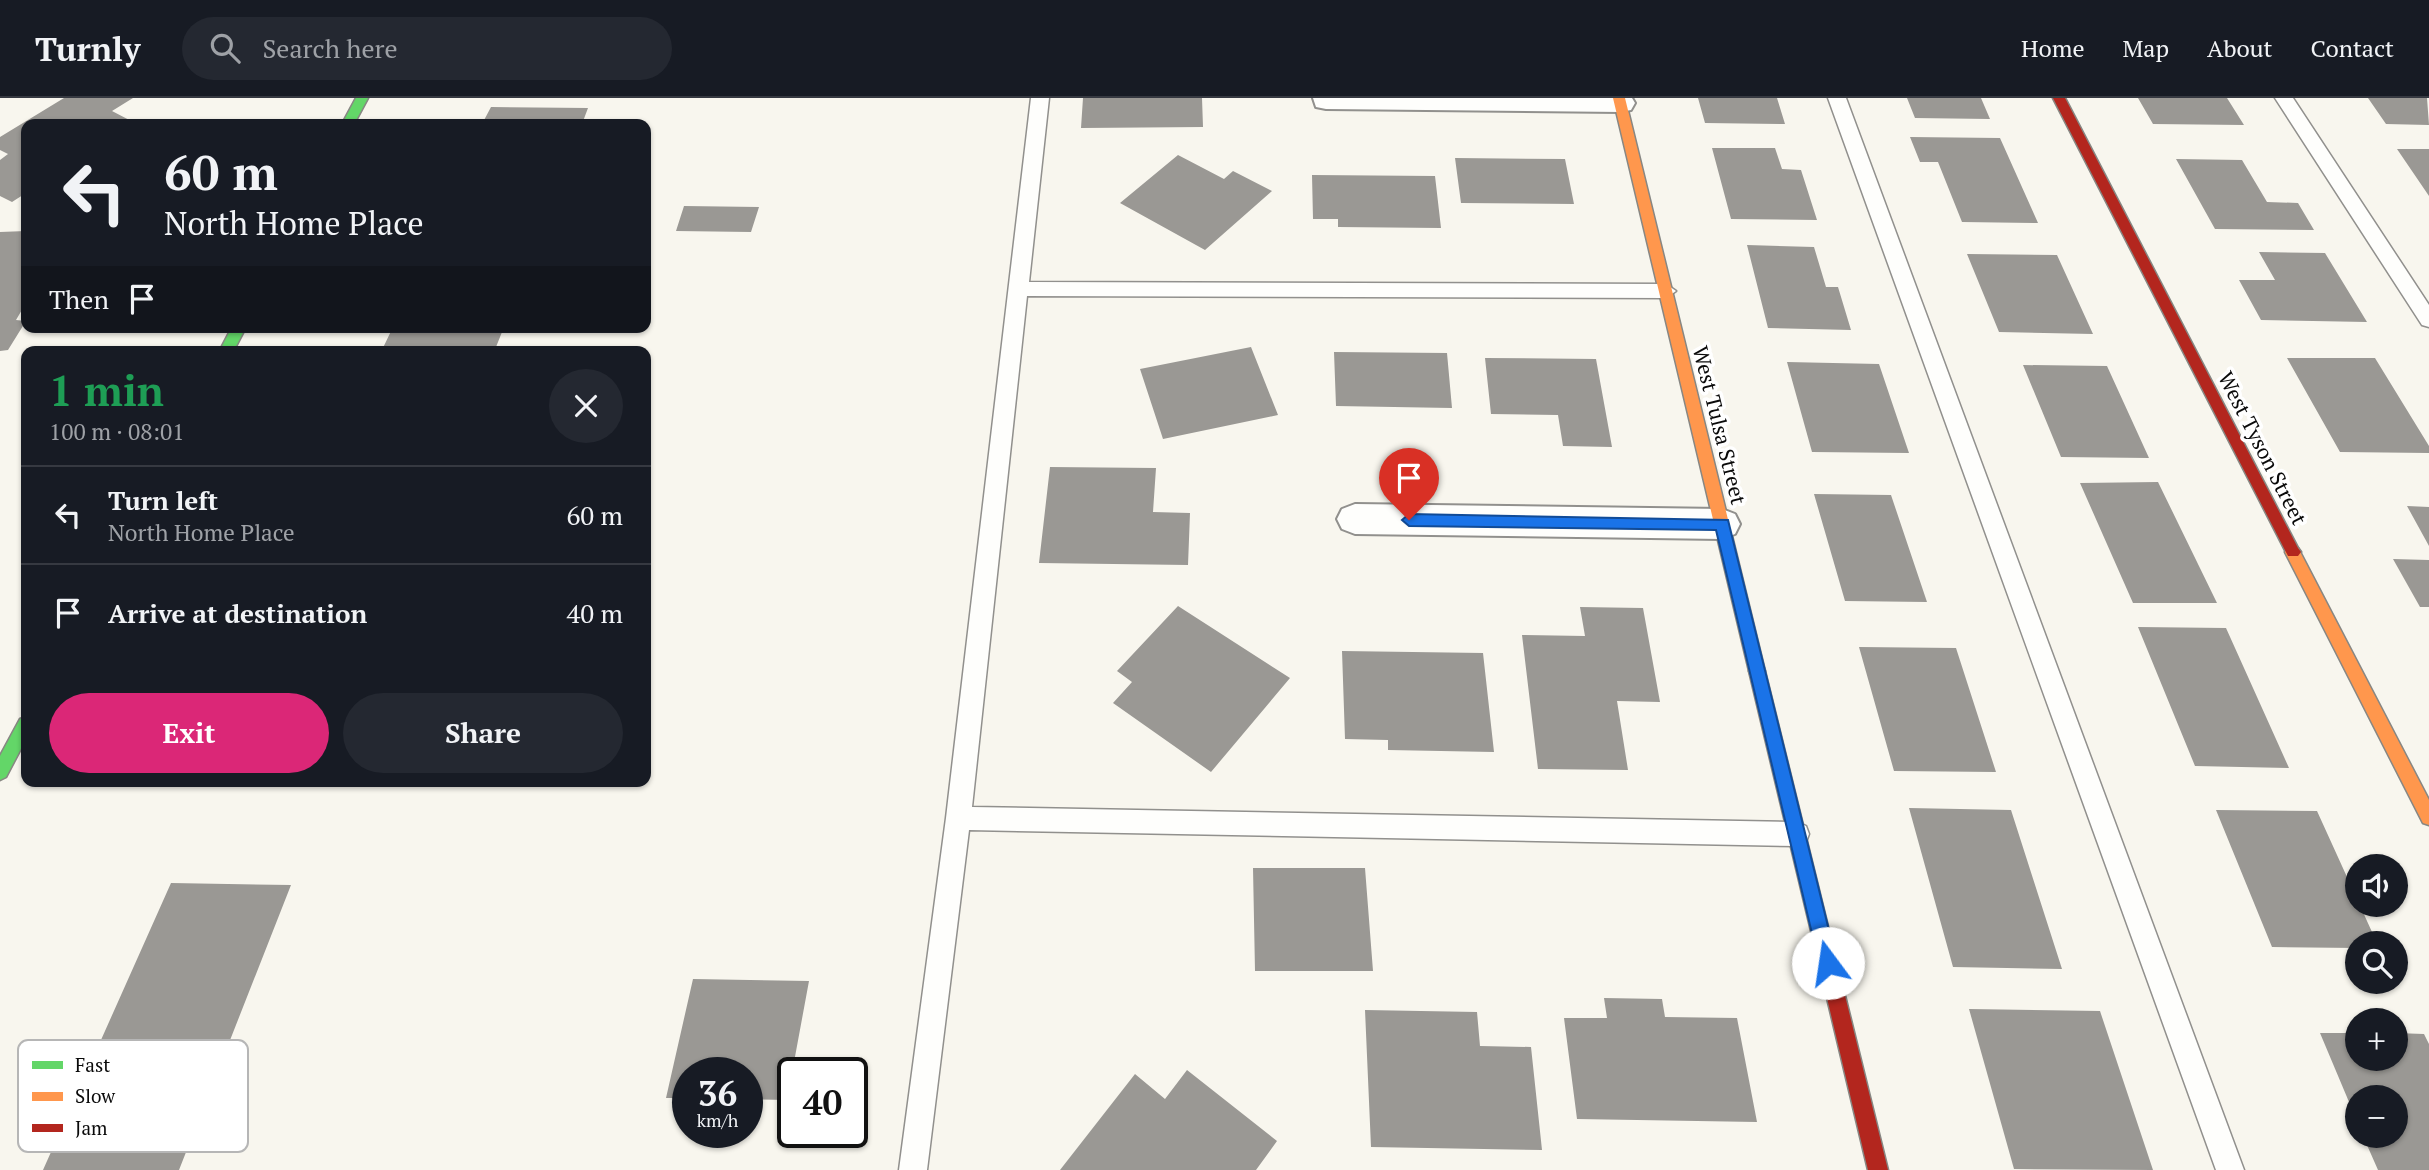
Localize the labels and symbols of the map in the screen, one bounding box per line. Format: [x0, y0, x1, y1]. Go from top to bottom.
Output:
street label: West Tulsa Street [1687, 343, 1753, 507]
street label: West Tyson Street [2212, 366, 2314, 530]
pin [1379, 448, 1439, 520]
position arrow [1791, 926, 1865, 1000]
legend [18, 1040, 248, 1152]
text: Fast [75, 1052, 110, 1077]
speed limit sign: 40 [777, 1057, 868, 1148]
text: Slow [75, 1083, 116, 1108]
text: Jam [75, 1115, 108, 1140]

